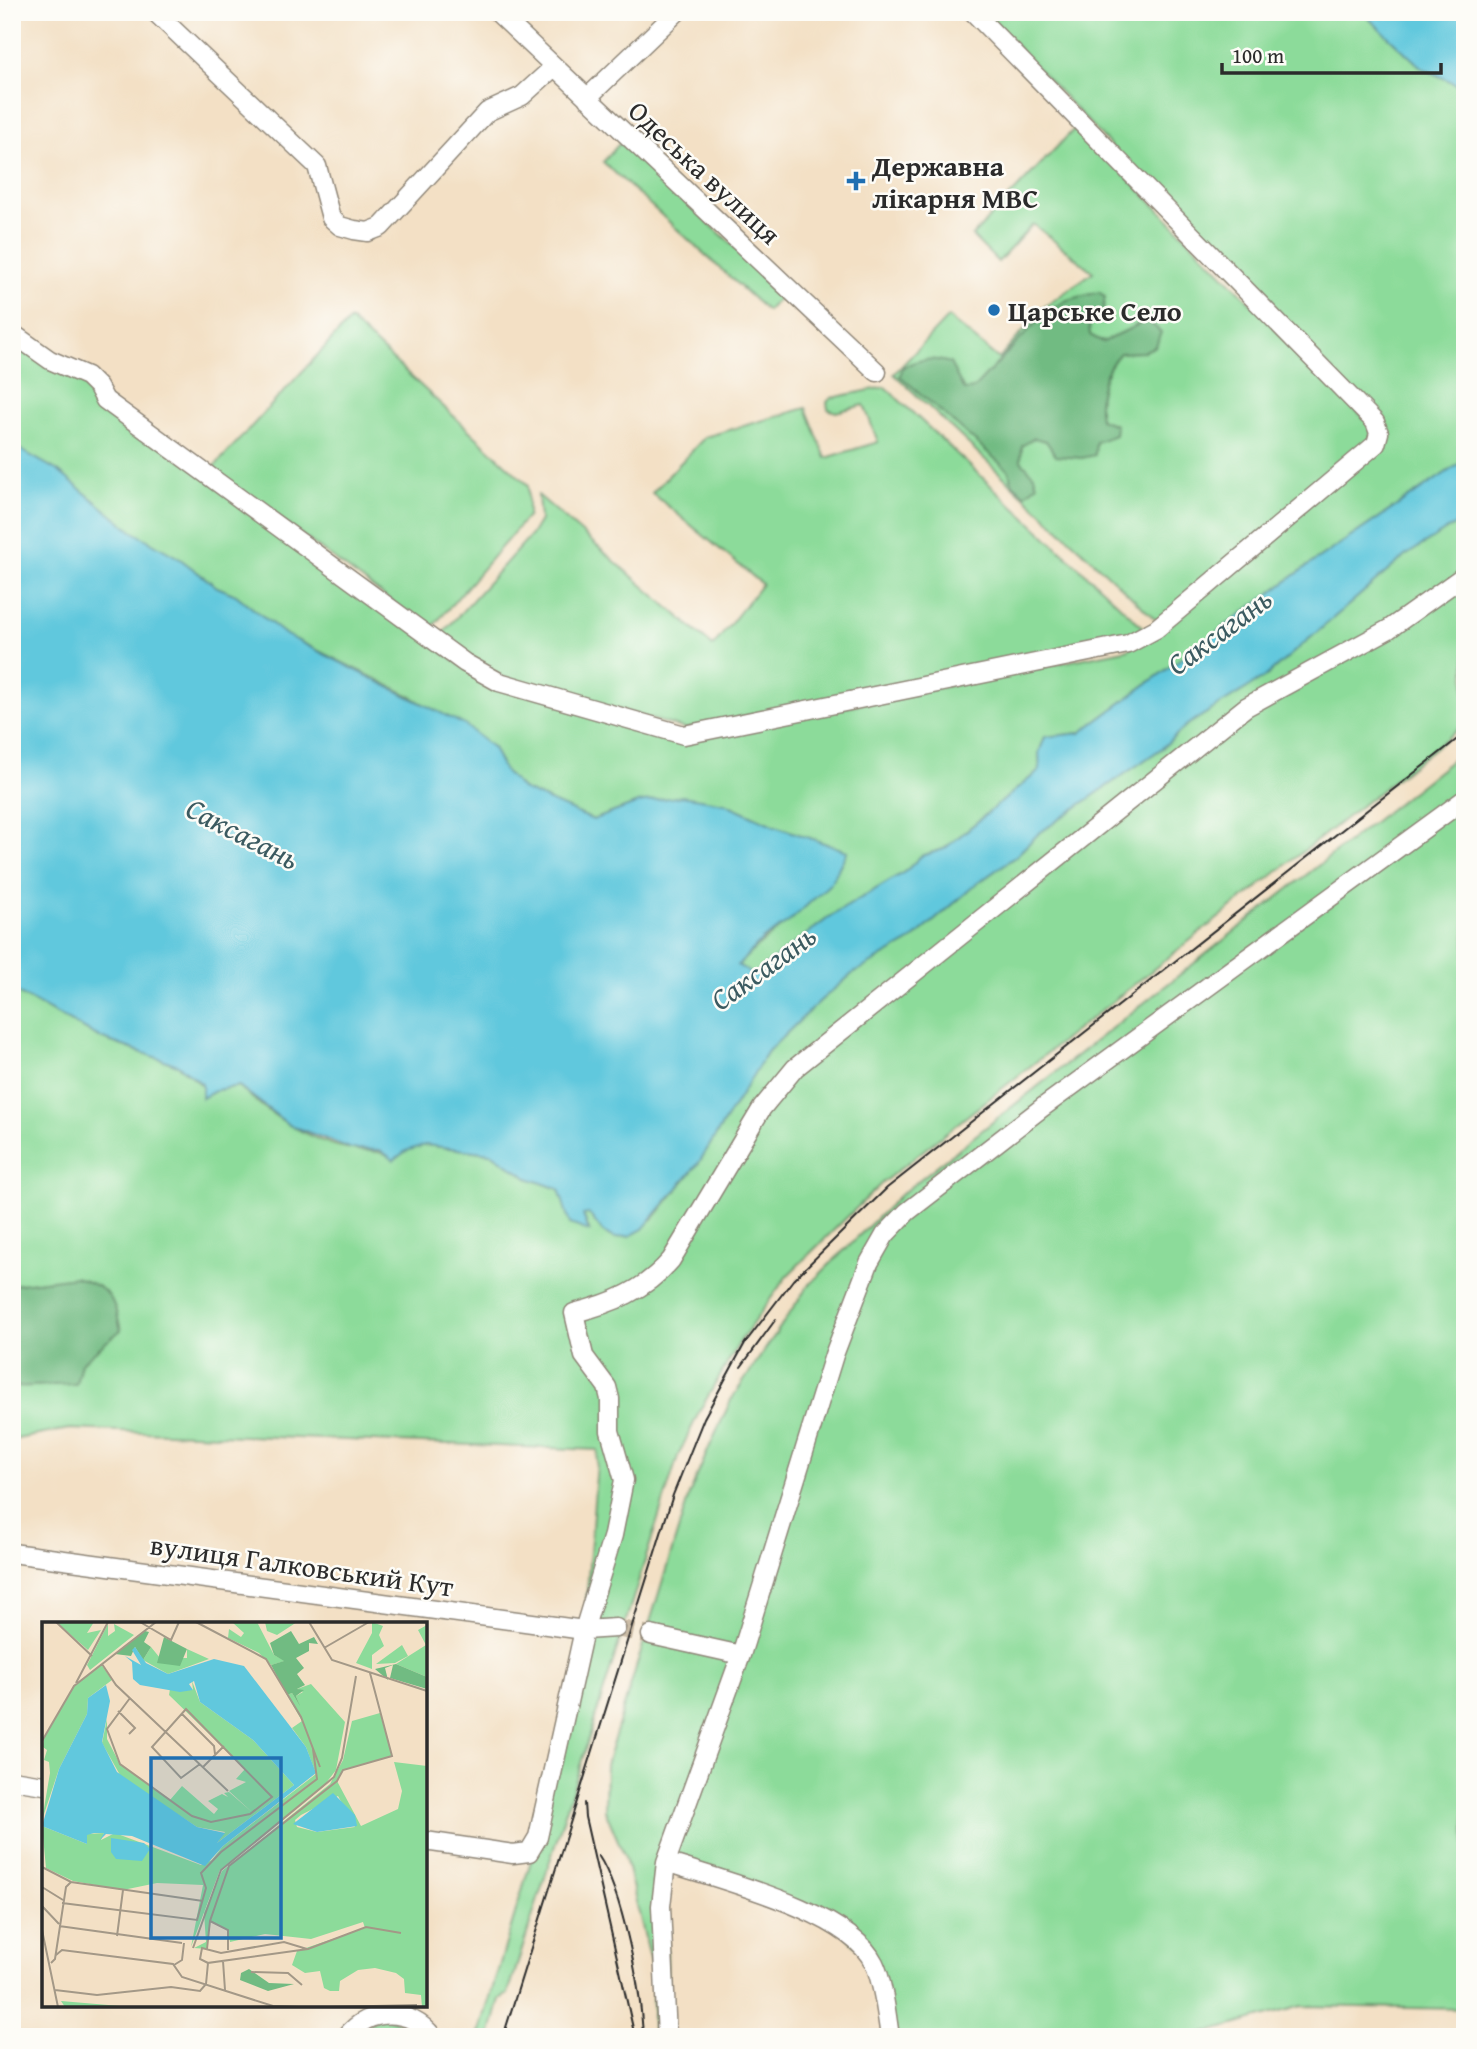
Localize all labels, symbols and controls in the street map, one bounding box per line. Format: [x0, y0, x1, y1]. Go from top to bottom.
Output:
scale bar [1222, 32, 1440, 76]
text: 100 m [1232, 40, 1284, 71]
street label: Одеська вулиця [620, 90, 790, 254]
place label: Державна лікарня МВС [871, 145, 1038, 218]
marker: Державна лікарня МВС [846, 171, 866, 191]
place label: Царське Село [1008, 290, 1182, 331]
marker: Царське Село [986, 302, 1002, 318]
water label: Саксагань [1157, 577, 1281, 685]
water label: Саксагань [179, 786, 307, 880]
water label: Саксагань [701, 913, 825, 1021]
street label: вулиця Галковський Кут [148, 1523, 457, 1607]
inset map [42, 1622, 427, 2007]

